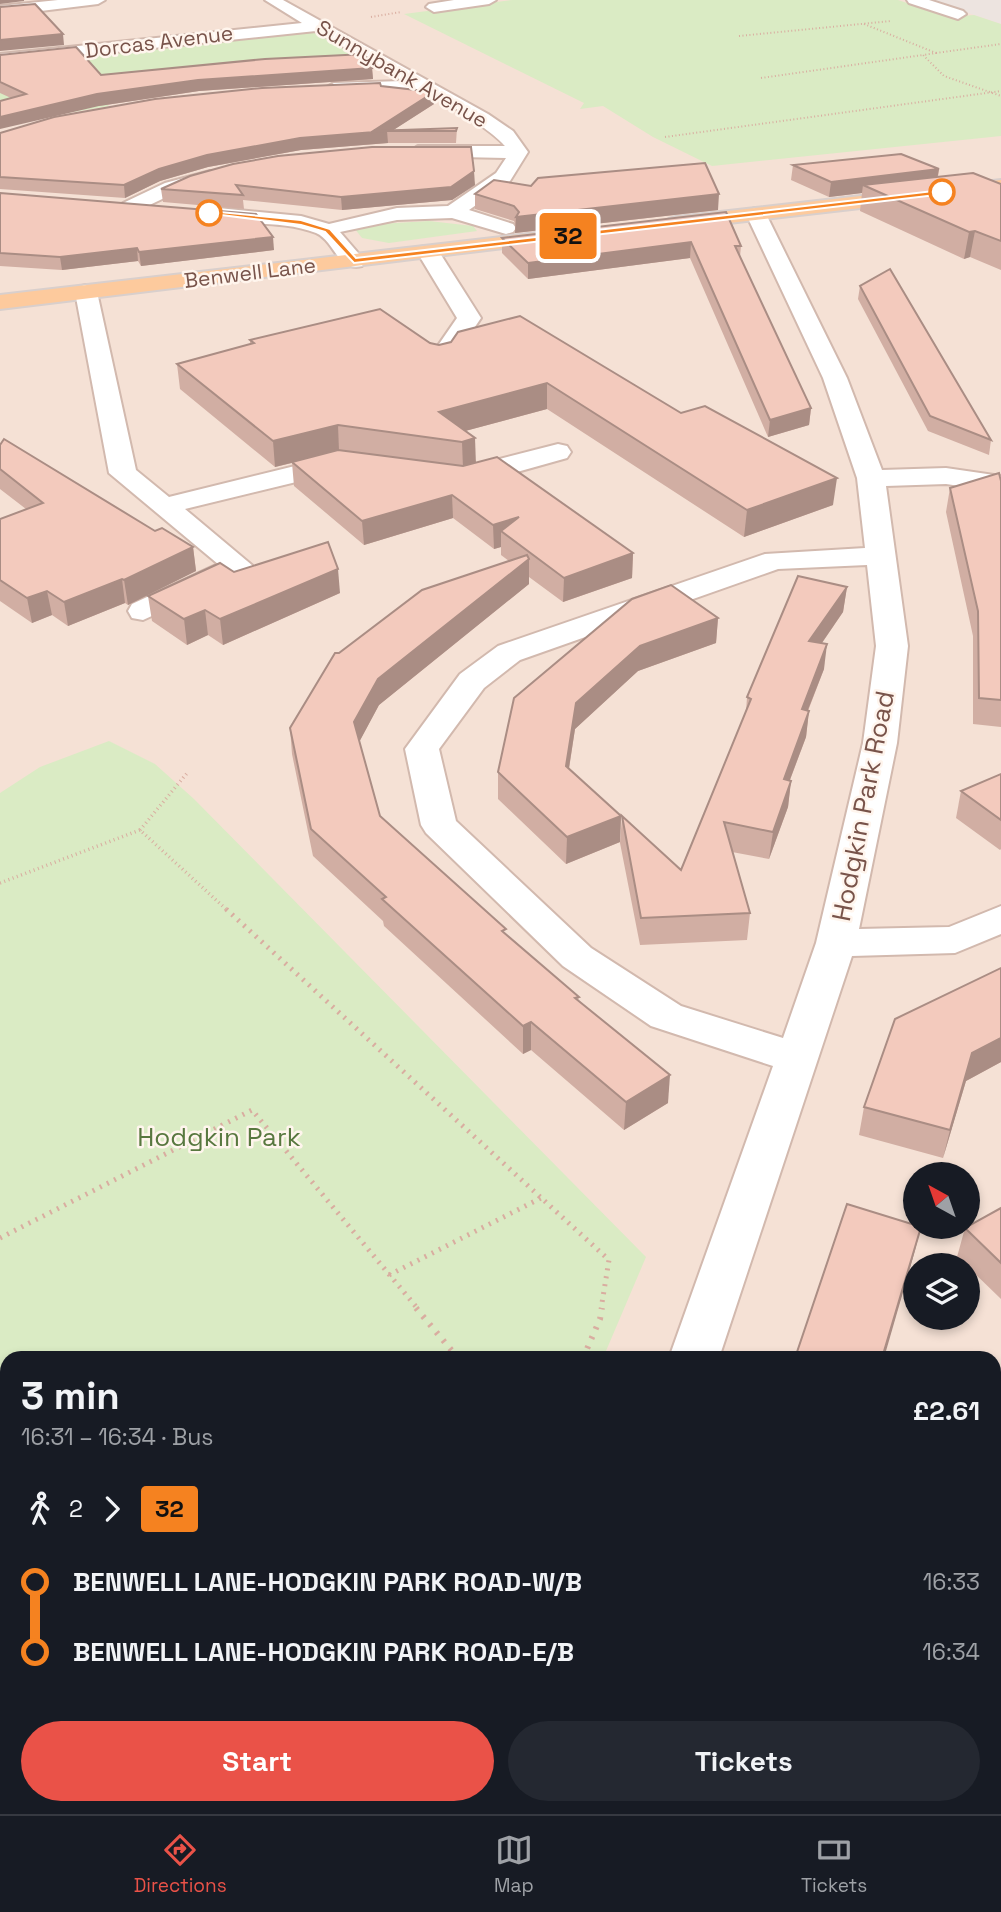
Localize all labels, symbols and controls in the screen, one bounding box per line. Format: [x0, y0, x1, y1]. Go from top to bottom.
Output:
street label: Sunnybank Avenue [312, 14, 493, 134]
street label: Dorcas Avenue [83, 19, 235, 64]
unlabelled marker [929, 179, 955, 205]
unlabelled marker [196, 200, 222, 226]
line badge: 32 [536, 213, 600, 259]
text: 32 [554, 220, 582, 251]
street label: Benwell Lane [182, 251, 317, 294]
street label: Hodgkin Park Road [824, 688, 902, 924]
park label: Hodgkin Park [137, 1120, 301, 1154]
north arrow [903, 1162, 980, 1239]
map controls [903, 1162, 980, 1330]
button: layers [903, 1253, 980, 1330]
text: 3 min [21, 1372, 120, 1420]
text: £2.61 [913, 1394, 980, 1428]
text: 16:31 – 16:34 · Bus [21, 1422, 213, 1452]
icon: walk [21, 1490, 59, 1528]
icon: forward [93, 1490, 131, 1528]
text: 32 [155, 1493, 184, 1524]
text: 2 [69, 1494, 83, 1524]
text: BENWELL LANE-HODGKIN PARK ROAD-W/B [73, 1565, 582, 1599]
text: 16:33 [923, 1567, 980, 1597]
text: BENWELL LANE-HODGKIN PARK ROAD-E/B [73, 1635, 574, 1669]
text: 16:34 [922, 1637, 980, 1667]
button: Start [21, 1721, 494, 1801]
button: Tickets [508, 1721, 980, 1801]
tab: Directions [134, 1831, 227, 1898]
tab: Map [494, 1831, 534, 1898]
tab: Tickets [801, 1831, 867, 1898]

